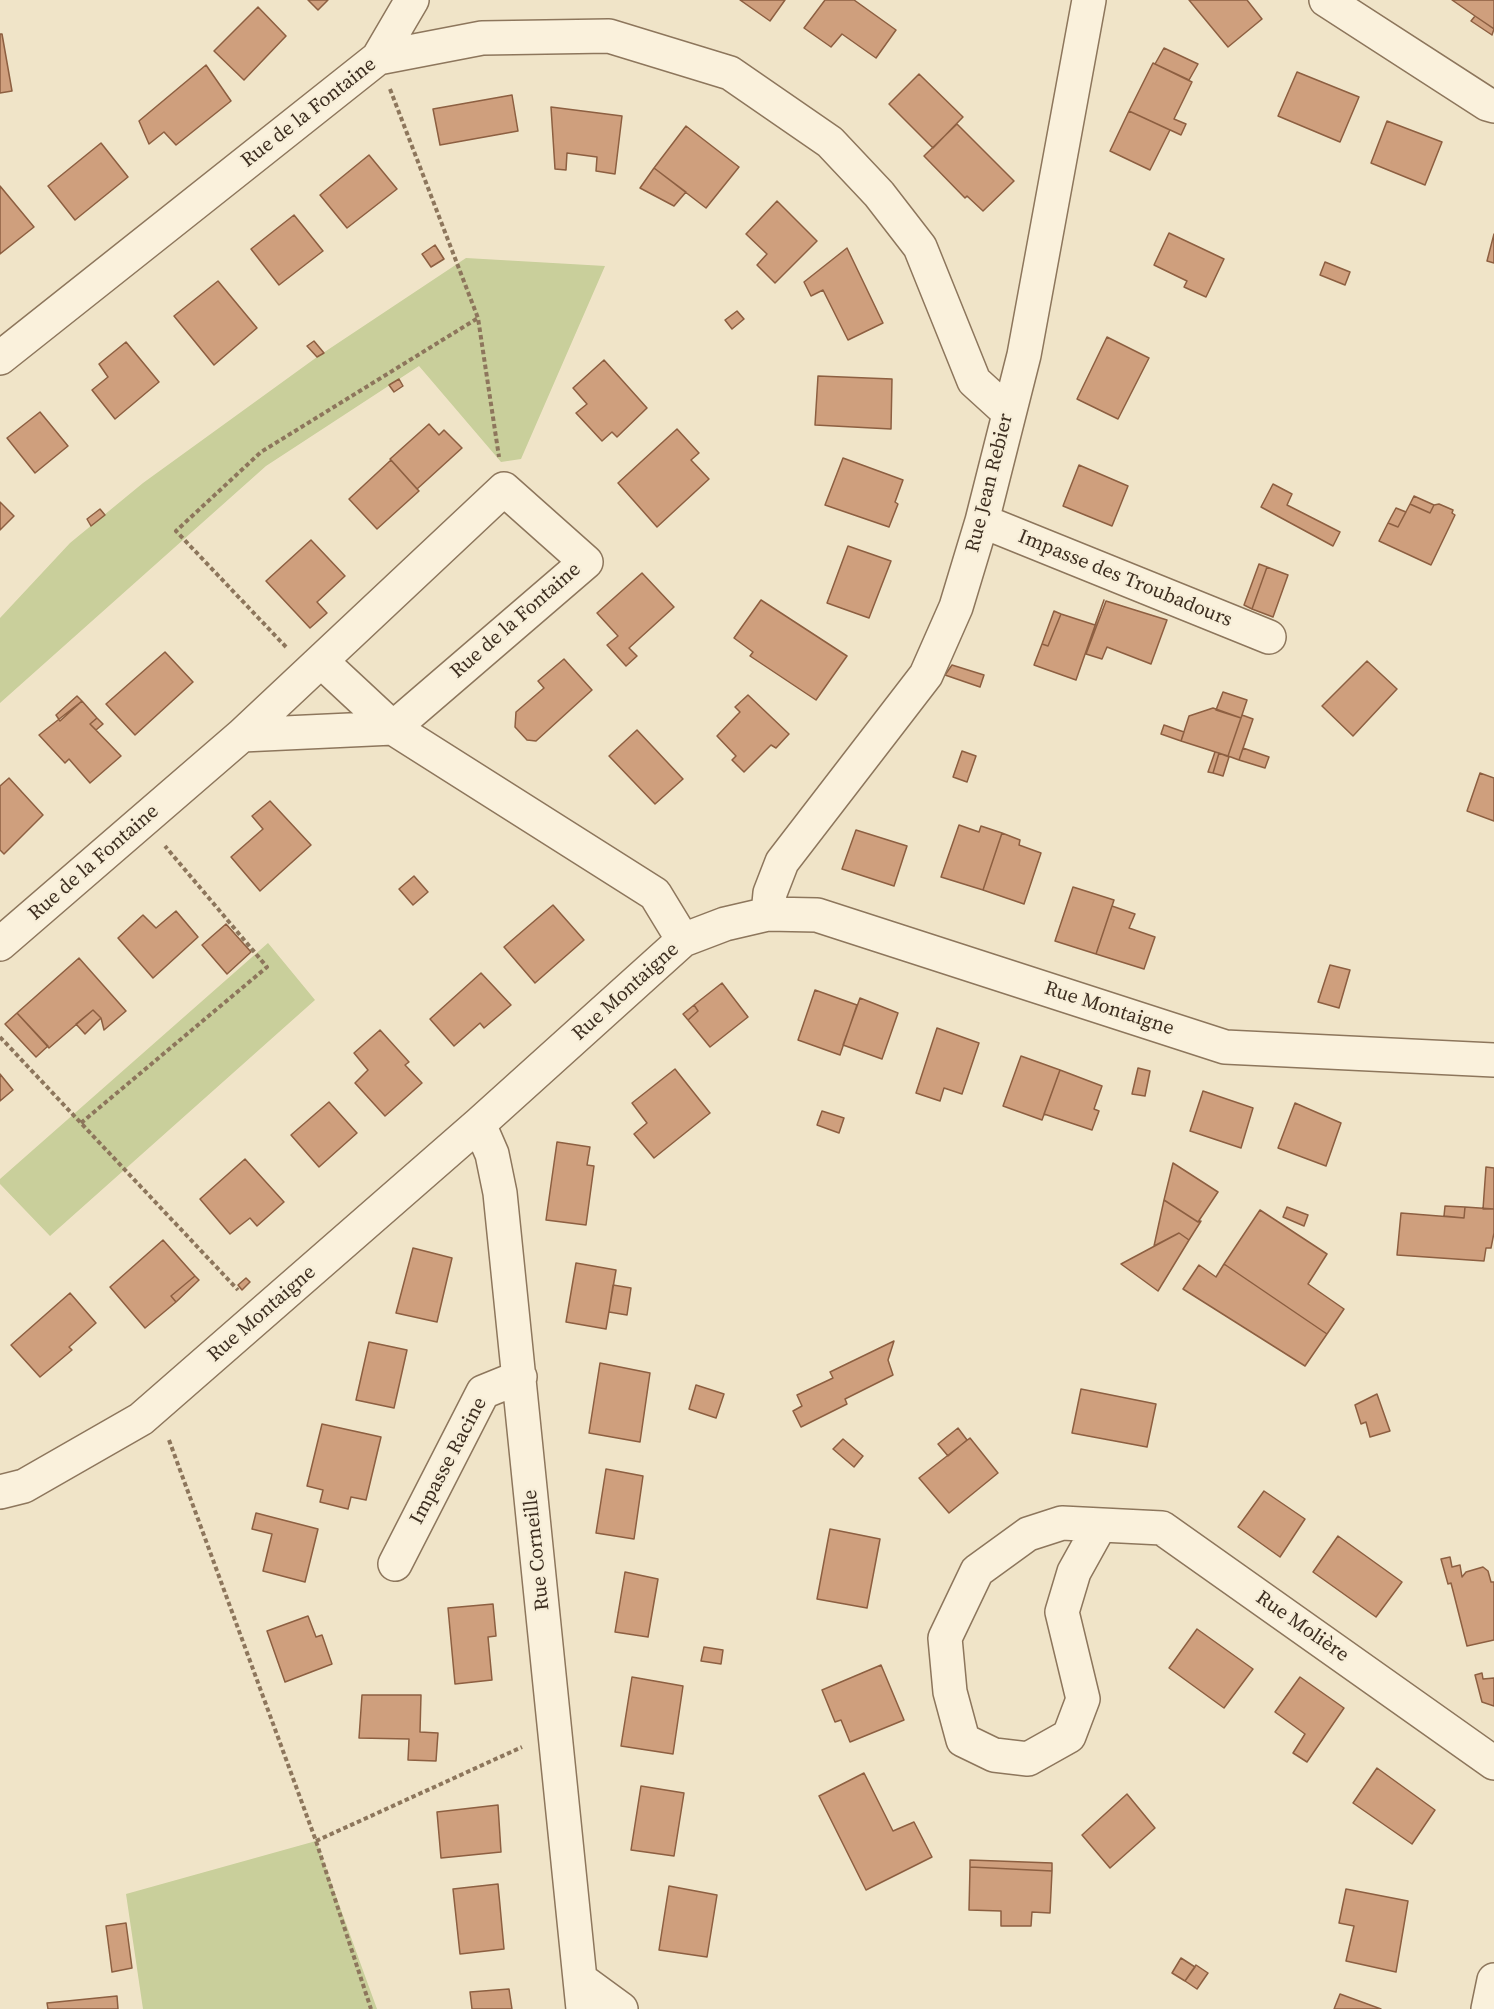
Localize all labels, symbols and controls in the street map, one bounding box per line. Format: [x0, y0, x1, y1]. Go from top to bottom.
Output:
street label: Rue de la Fontaine [237, 53, 381, 173]
street label: Rue Jean Rebier [961, 411, 1019, 555]
street label: Impasse des Troubadours [1014, 525, 1236, 633]
street label: Rue de la Fontaine [446, 558, 586, 684]
street label: Rue de la Fontaine [24, 800, 164, 926]
street label: Rue Montaigne [568, 938, 684, 1046]
street label: Rue Montaigne [1041, 977, 1177, 1041]
street label: Rue Montaigne [203, 1261, 321, 1367]
street label: Impasse Racine [405, 1393, 493, 1529]
street label: Rue Corneille [519, 1488, 555, 1612]
street label: Rue Molière [1251, 1586, 1353, 1668]

